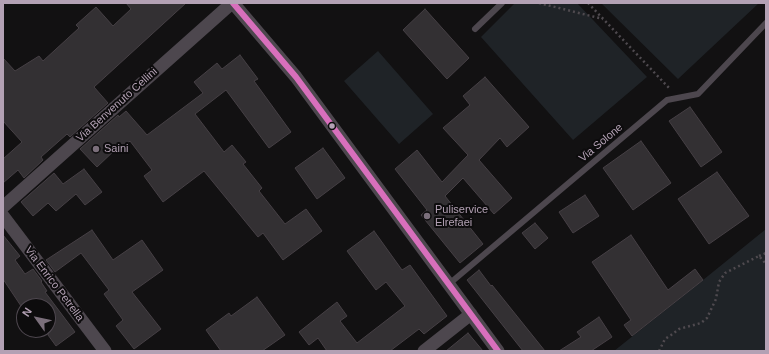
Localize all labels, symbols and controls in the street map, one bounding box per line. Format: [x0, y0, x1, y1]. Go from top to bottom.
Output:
street label: Via Benvenuto Cellini [74, 65, 160, 145]
unlabelled marker [327, 121, 337, 131]
street label: Via Solone [576, 121, 626, 165]
place label: Saini [104, 142, 128, 156]
marker: Saini [91, 144, 101, 154]
place label: Puliservice Elrefaei [435, 203, 488, 229]
marker: Puliservice Elrefaei [422, 211, 432, 221]
street label: Via Enrico Petrella [22, 244, 86, 324]
north arrow [16, 298, 56, 338]
text: N [20, 305, 34, 319]

